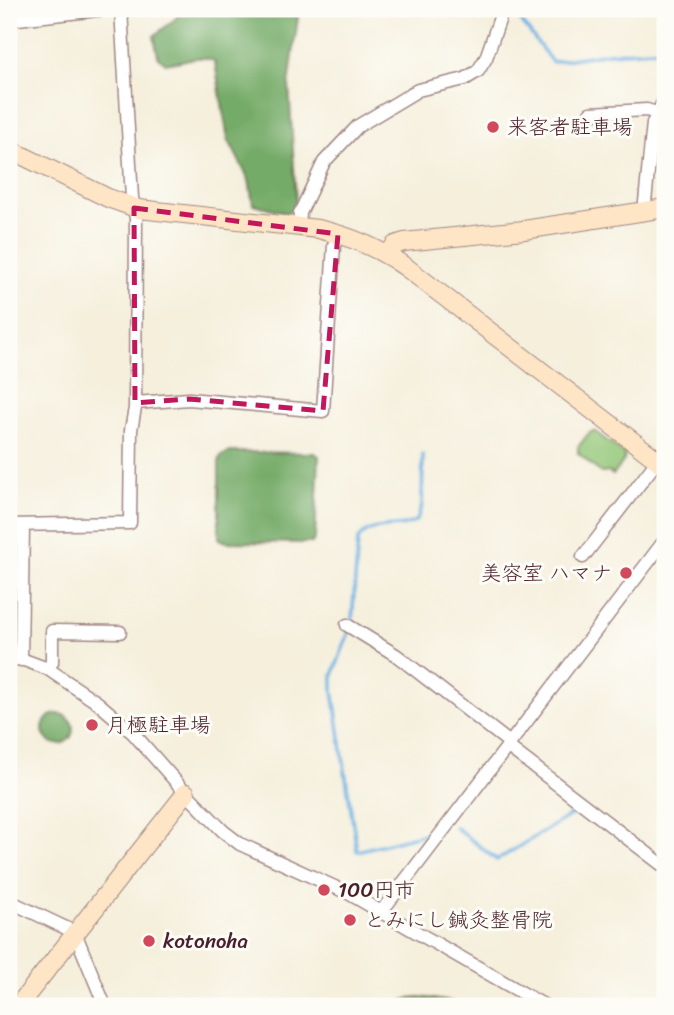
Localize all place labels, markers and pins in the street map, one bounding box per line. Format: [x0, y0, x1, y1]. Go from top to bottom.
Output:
place label: 来客者駐車場 [507, 108, 633, 146]
marker: 来客者駐車場 [485, 119, 501, 135]
place label: 美容室 ハマナ [481, 554, 612, 592]
marker: 美容室 ハマナ [618, 565, 634, 581]
place label: 月極駐車場 [106, 706, 211, 744]
marker: 月極駐車場 [84, 717, 100, 733]
place label: 100円市 [338, 871, 416, 909]
marker: 100円市 [316, 882, 332, 898]
place label: とみにし鍼灸整骨院 [364, 901, 553, 939]
marker: とみにし鍼灸整骨院 [342, 912, 358, 928]
place label: kotonoha [163, 922, 248, 960]
marker: kotonoha [141, 933, 157, 949]

